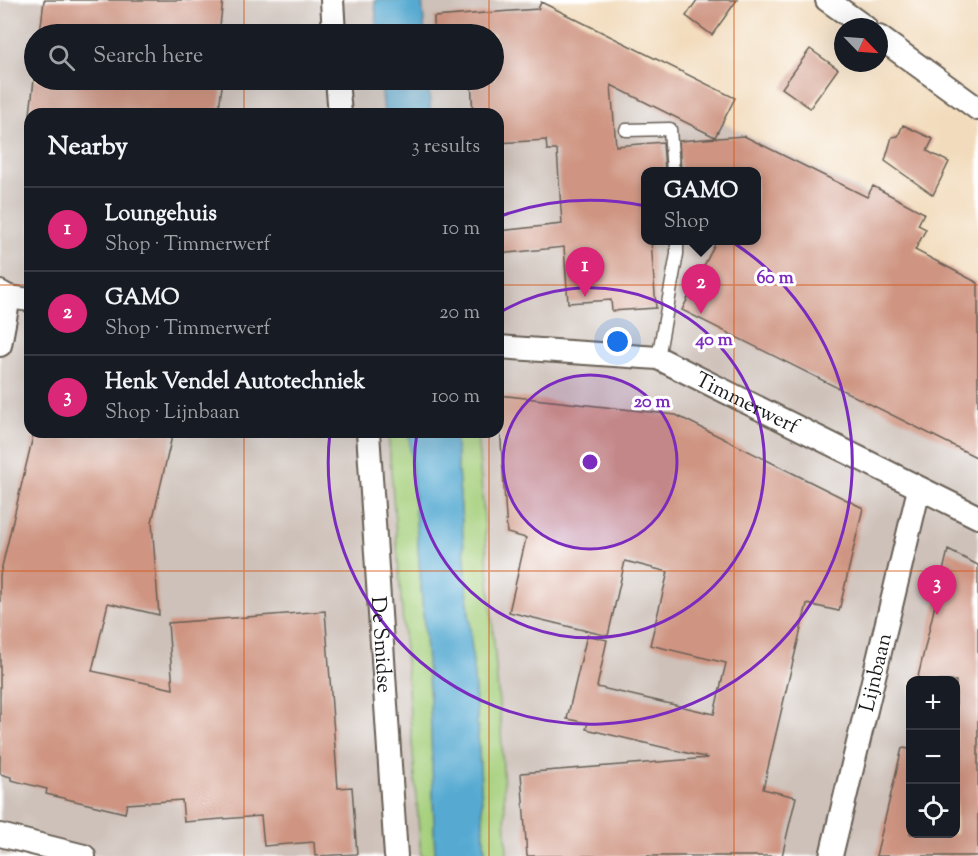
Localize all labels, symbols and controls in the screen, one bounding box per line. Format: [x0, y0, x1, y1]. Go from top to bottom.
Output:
north arrow [834, 18, 888, 72]
search box [24, 24, 504, 90]
icon: search [45, 41, 78, 74]
text: Search here [93, 41, 203, 73]
text: Nearby [48, 129, 128, 166]
text: 3 results [411, 133, 480, 162]
popup [641, 167, 761, 245]
text: GAMO [664, 176, 738, 208]
text: Loungehuis [105, 199, 217, 231]
text: Shop [664, 208, 709, 237]
text: 1 [64, 215, 71, 244]
text: 10 m [442, 215, 480, 244]
text: Shop · Timmerwerf [105, 231, 270, 260]
pin: 1 [566, 248, 604, 297]
pin: 2 [682, 264, 720, 314]
text: 60 m [756, 266, 794, 292]
text: GAMO [105, 283, 180, 315]
text: 2 [63, 299, 72, 328]
text: 20 m [439, 299, 480, 328]
text: Shop · Timmerwerf [105, 315, 270, 344]
your location [603, 327, 632, 356]
text: 40 m [694, 328, 733, 354]
street label: Timmerwerf [690, 366, 805, 443]
text: Henk Vendel Autotechniek [105, 367, 365, 399]
text: 3 [63, 383, 72, 412]
text: 100 m [431, 383, 480, 412]
text: 20 m [634, 390, 670, 416]
text: Shop · Lijnbaan [105, 399, 240, 428]
centre of rings [580, 452, 600, 472]
pin: 3 [918, 566, 956, 615]
street label: De Smidse [362, 595, 398, 694]
street label: Lijnbaan [853, 630, 901, 715]
map controls [906, 676, 960, 838]
button: + [906, 676, 960, 730]
button: − [906, 730, 960, 784]
button: locate [906, 784, 960, 838]

